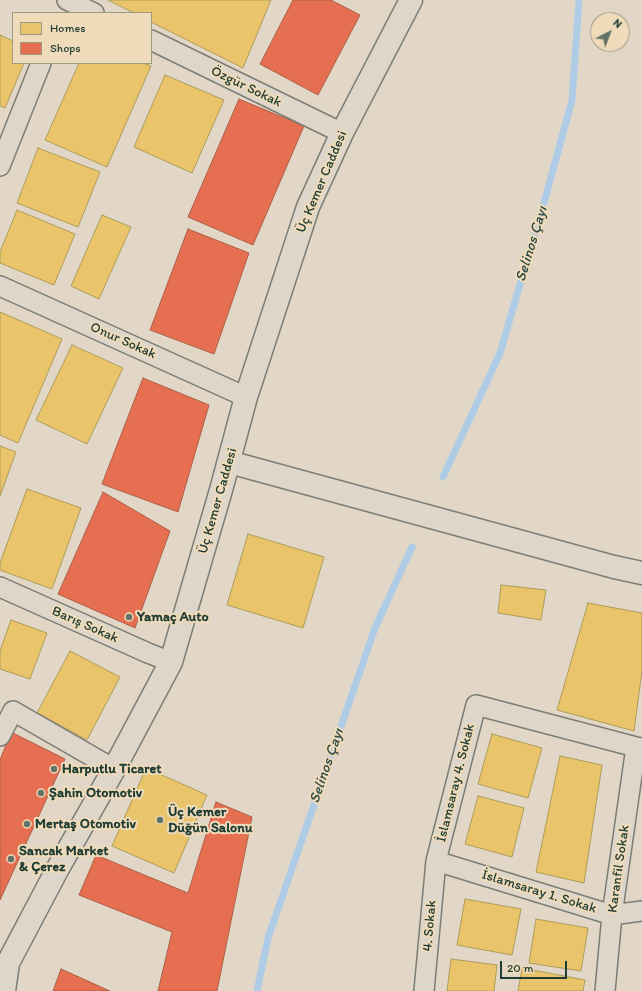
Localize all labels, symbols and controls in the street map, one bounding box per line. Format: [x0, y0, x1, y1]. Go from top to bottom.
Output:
legend [12, 12, 152, 64]
north arrow [590, 12, 630, 52]
text: N [611, 16, 625, 31]
text: Homes [50, 21, 86, 35]
text: Shops [50, 41, 81, 55]
street label: Özgür Sokak [208, 63, 284, 111]
street label: Üç Kemer Caddesi [293, 128, 351, 236]
water label: Selinos Çayı [512, 204, 552, 284]
street label: Onur Sokak [87, 319, 159, 363]
street label: Üç Kemer Caddesi [195, 446, 241, 556]
street label: Barış Sokak [49, 603, 121, 647]
place label: Yamaç Auto [137, 609, 209, 625]
marker: Yamaç Auto [124, 612, 134, 622]
street label: İslamsaray 4. Sokak [433, 722, 479, 844]
water label: Selinos Çayı [306, 726, 348, 806]
place label: Harputlu Ticaret [62, 761, 161, 777]
marker: Harputlu Ticaret [49, 764, 59, 774]
place label: Şahin Otomotiv [49, 785, 142, 801]
marker: Şahin Otomotiv [36, 788, 46, 798]
place label: Üç Kemer Düğün Salonu [168, 804, 252, 836]
marker: Üç Kemer Düğün Salonu [155, 815, 165, 825]
place label: Mertaş Otomotiv [35, 816, 136, 832]
marker: Mertaş Otomotiv [22, 819, 32, 829]
street label: Karanfil Sokak [605, 824, 633, 914]
place label: Sancak Market & Çerez [19, 843, 109, 876]
marker: Sancak Market & Çerez [6, 854, 16, 864]
street label: İslamsaray 1. Sokak [479, 867, 599, 917]
street label: 4. Sokak [419, 900, 441, 952]
scale bar [502, 953, 569, 979]
text: 20 m [507, 961, 534, 975]

